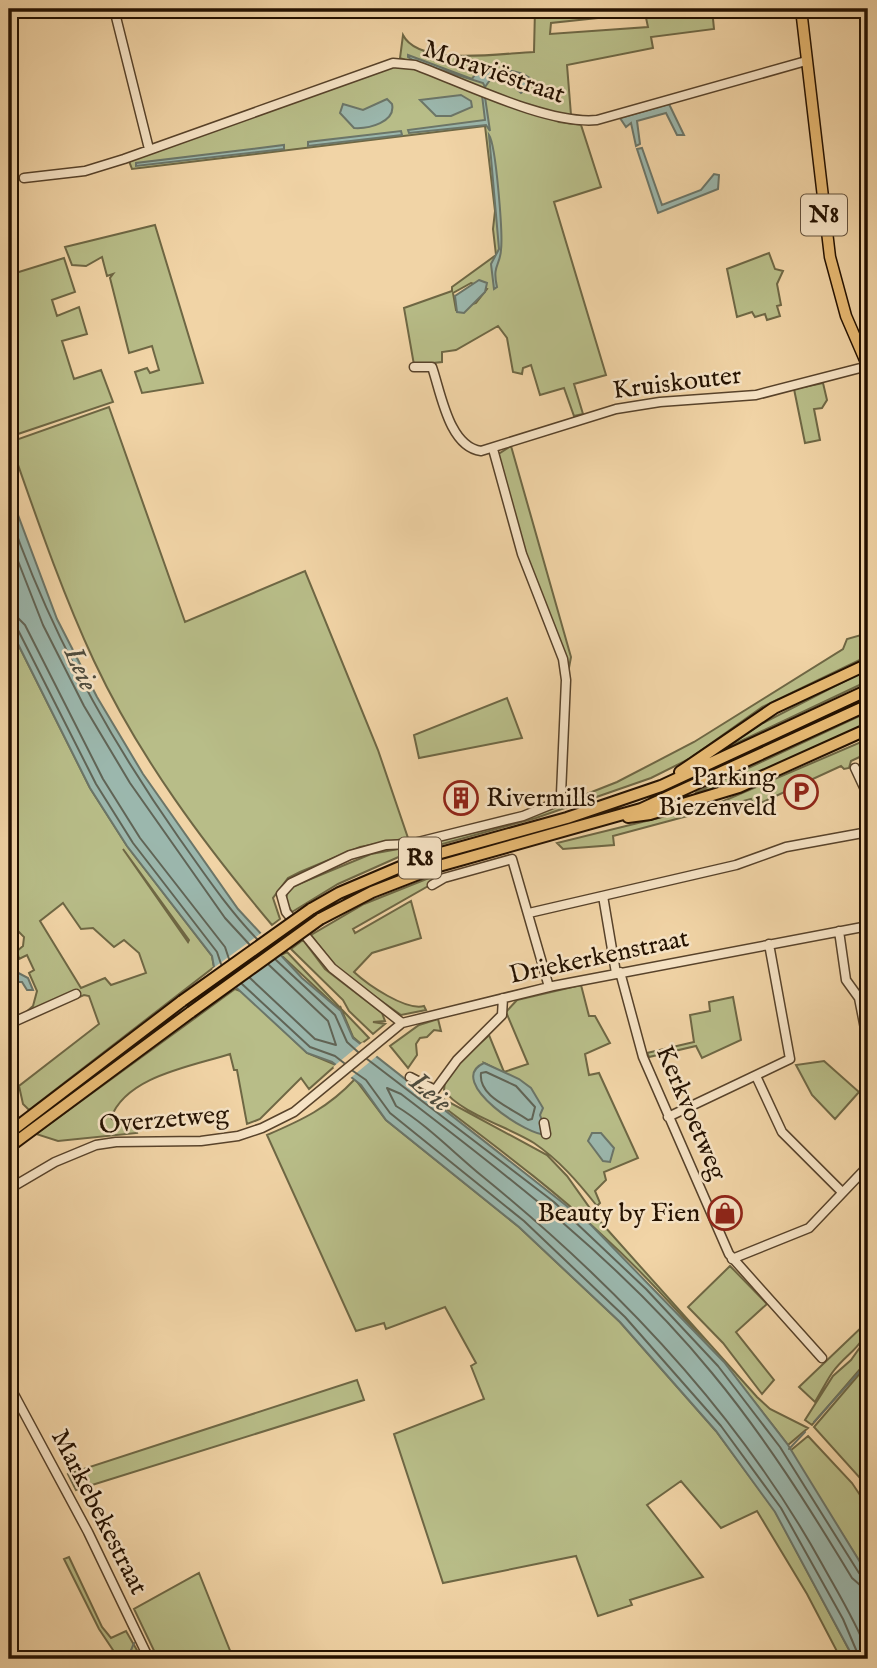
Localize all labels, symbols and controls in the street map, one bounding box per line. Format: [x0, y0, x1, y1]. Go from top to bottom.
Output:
street label: Moraviëstraat [419, 32, 569, 112]
road number: N8 [801, 195, 847, 236]
street label: Kruiskouter [611, 359, 744, 407]
water label: Leie [54, 640, 105, 697]
place label: Parking Biezenveld [658, 761, 777, 824]
parking icon: Parking Biezenveld [782, 773, 820, 811]
building icon: Rivermills [442, 779, 480, 817]
place label: Rivermills [486, 782, 596, 815]
road number: R8 [399, 838, 441, 878]
street label: Driekerkenstraat [506, 922, 692, 992]
street label: Kerkvoetweg [648, 1041, 735, 1186]
water label: Leie [401, 1064, 459, 1121]
street label: Overzetweg [98, 1098, 231, 1142]
shop icon: Beauty by Fien [706, 1194, 744, 1232]
place label: Beauty by Fien [538, 1197, 700, 1230]
street label: Markebekestraat [43, 1424, 155, 1600]

